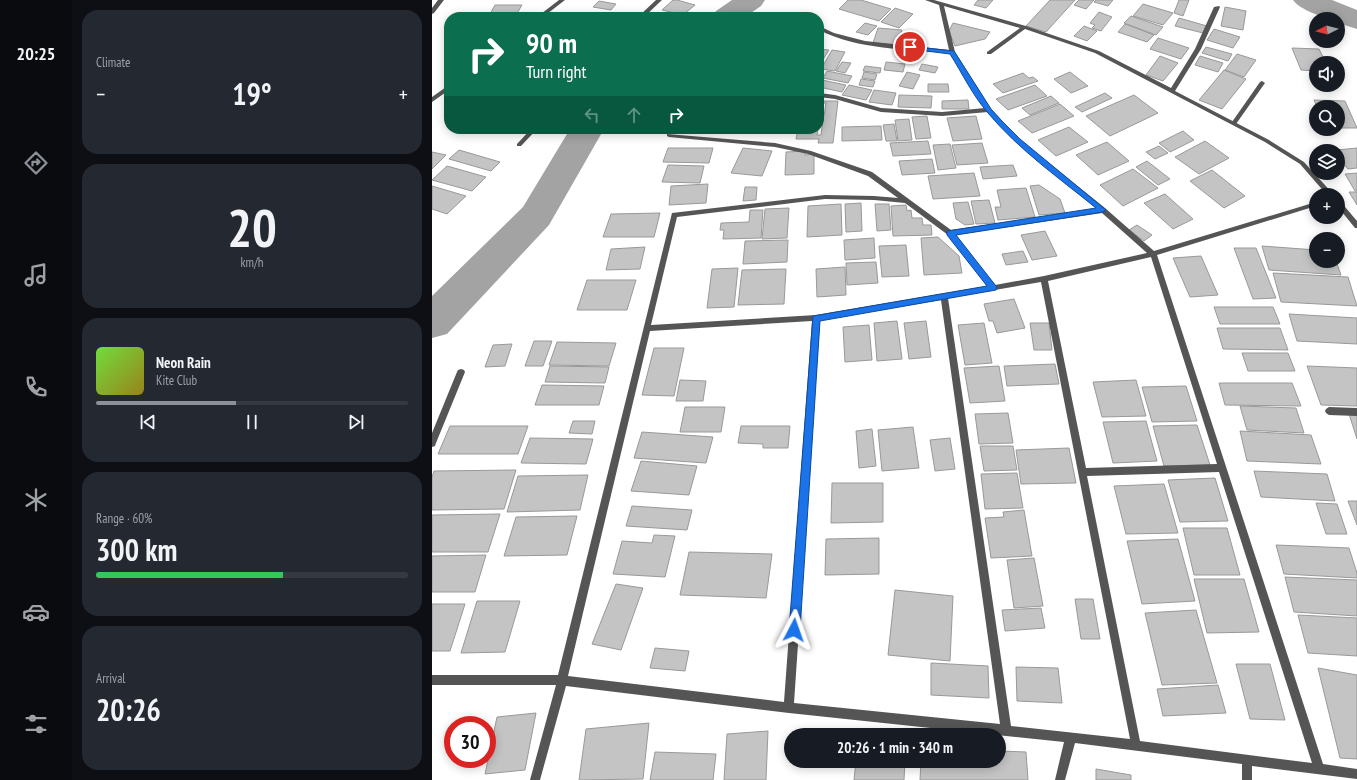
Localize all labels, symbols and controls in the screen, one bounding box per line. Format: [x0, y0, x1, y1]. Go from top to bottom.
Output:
north arrow [1309, 12, 1345, 48]
map controls [1309, 12, 1345, 268]
text: 90 m [526, 24, 577, 61]
icon: right [460, 28, 512, 80]
pin [893, 30, 927, 64]
icon: arrive [899, 36, 921, 58]
text: 20:25 [17, 42, 55, 65]
text: Climate [96, 54, 130, 71]
button: sound [1309, 56, 1345, 92]
text: Turn right [526, 60, 586, 83]
text: 19° [232, 74, 272, 113]
text: − [96, 80, 105, 108]
text: + [399, 80, 408, 108]
button: search [1309, 100, 1345, 136]
icon: left [581, 104, 603, 126]
icon: ahead [623, 104, 645, 126]
icon: right [665, 104, 687, 126]
button: layers [1309, 144, 1345, 180]
icon: directions [22, 149, 50, 177]
button: + [1309, 188, 1345, 224]
text: 20 [227, 194, 277, 261]
button: − [1309, 232, 1345, 268]
text: km/h [240, 254, 264, 271]
icon: music [22, 261, 50, 289]
text: Neon Rain [156, 353, 211, 372]
text: Kite Club [156, 372, 197, 389]
icon: phone [22, 373, 50, 401]
icon: previous [137, 411, 159, 433]
icon: pause [241, 411, 263, 433]
icon: next [345, 411, 367, 433]
icon: climate [22, 486, 50, 514]
text: Range · 60% [96, 510, 152, 527]
text: 300 km [96, 530, 177, 569]
icon: car [22, 598, 50, 626]
position arrow [773, 609, 815, 651]
text: Arrival [96, 670, 125, 687]
text: 20:26 [96, 690, 161, 729]
icon: filters [22, 710, 50, 738]
speed limit sign: 30 [444, 716, 496, 768]
text: 20:26 · 1 min · 340 m [837, 738, 953, 757]

